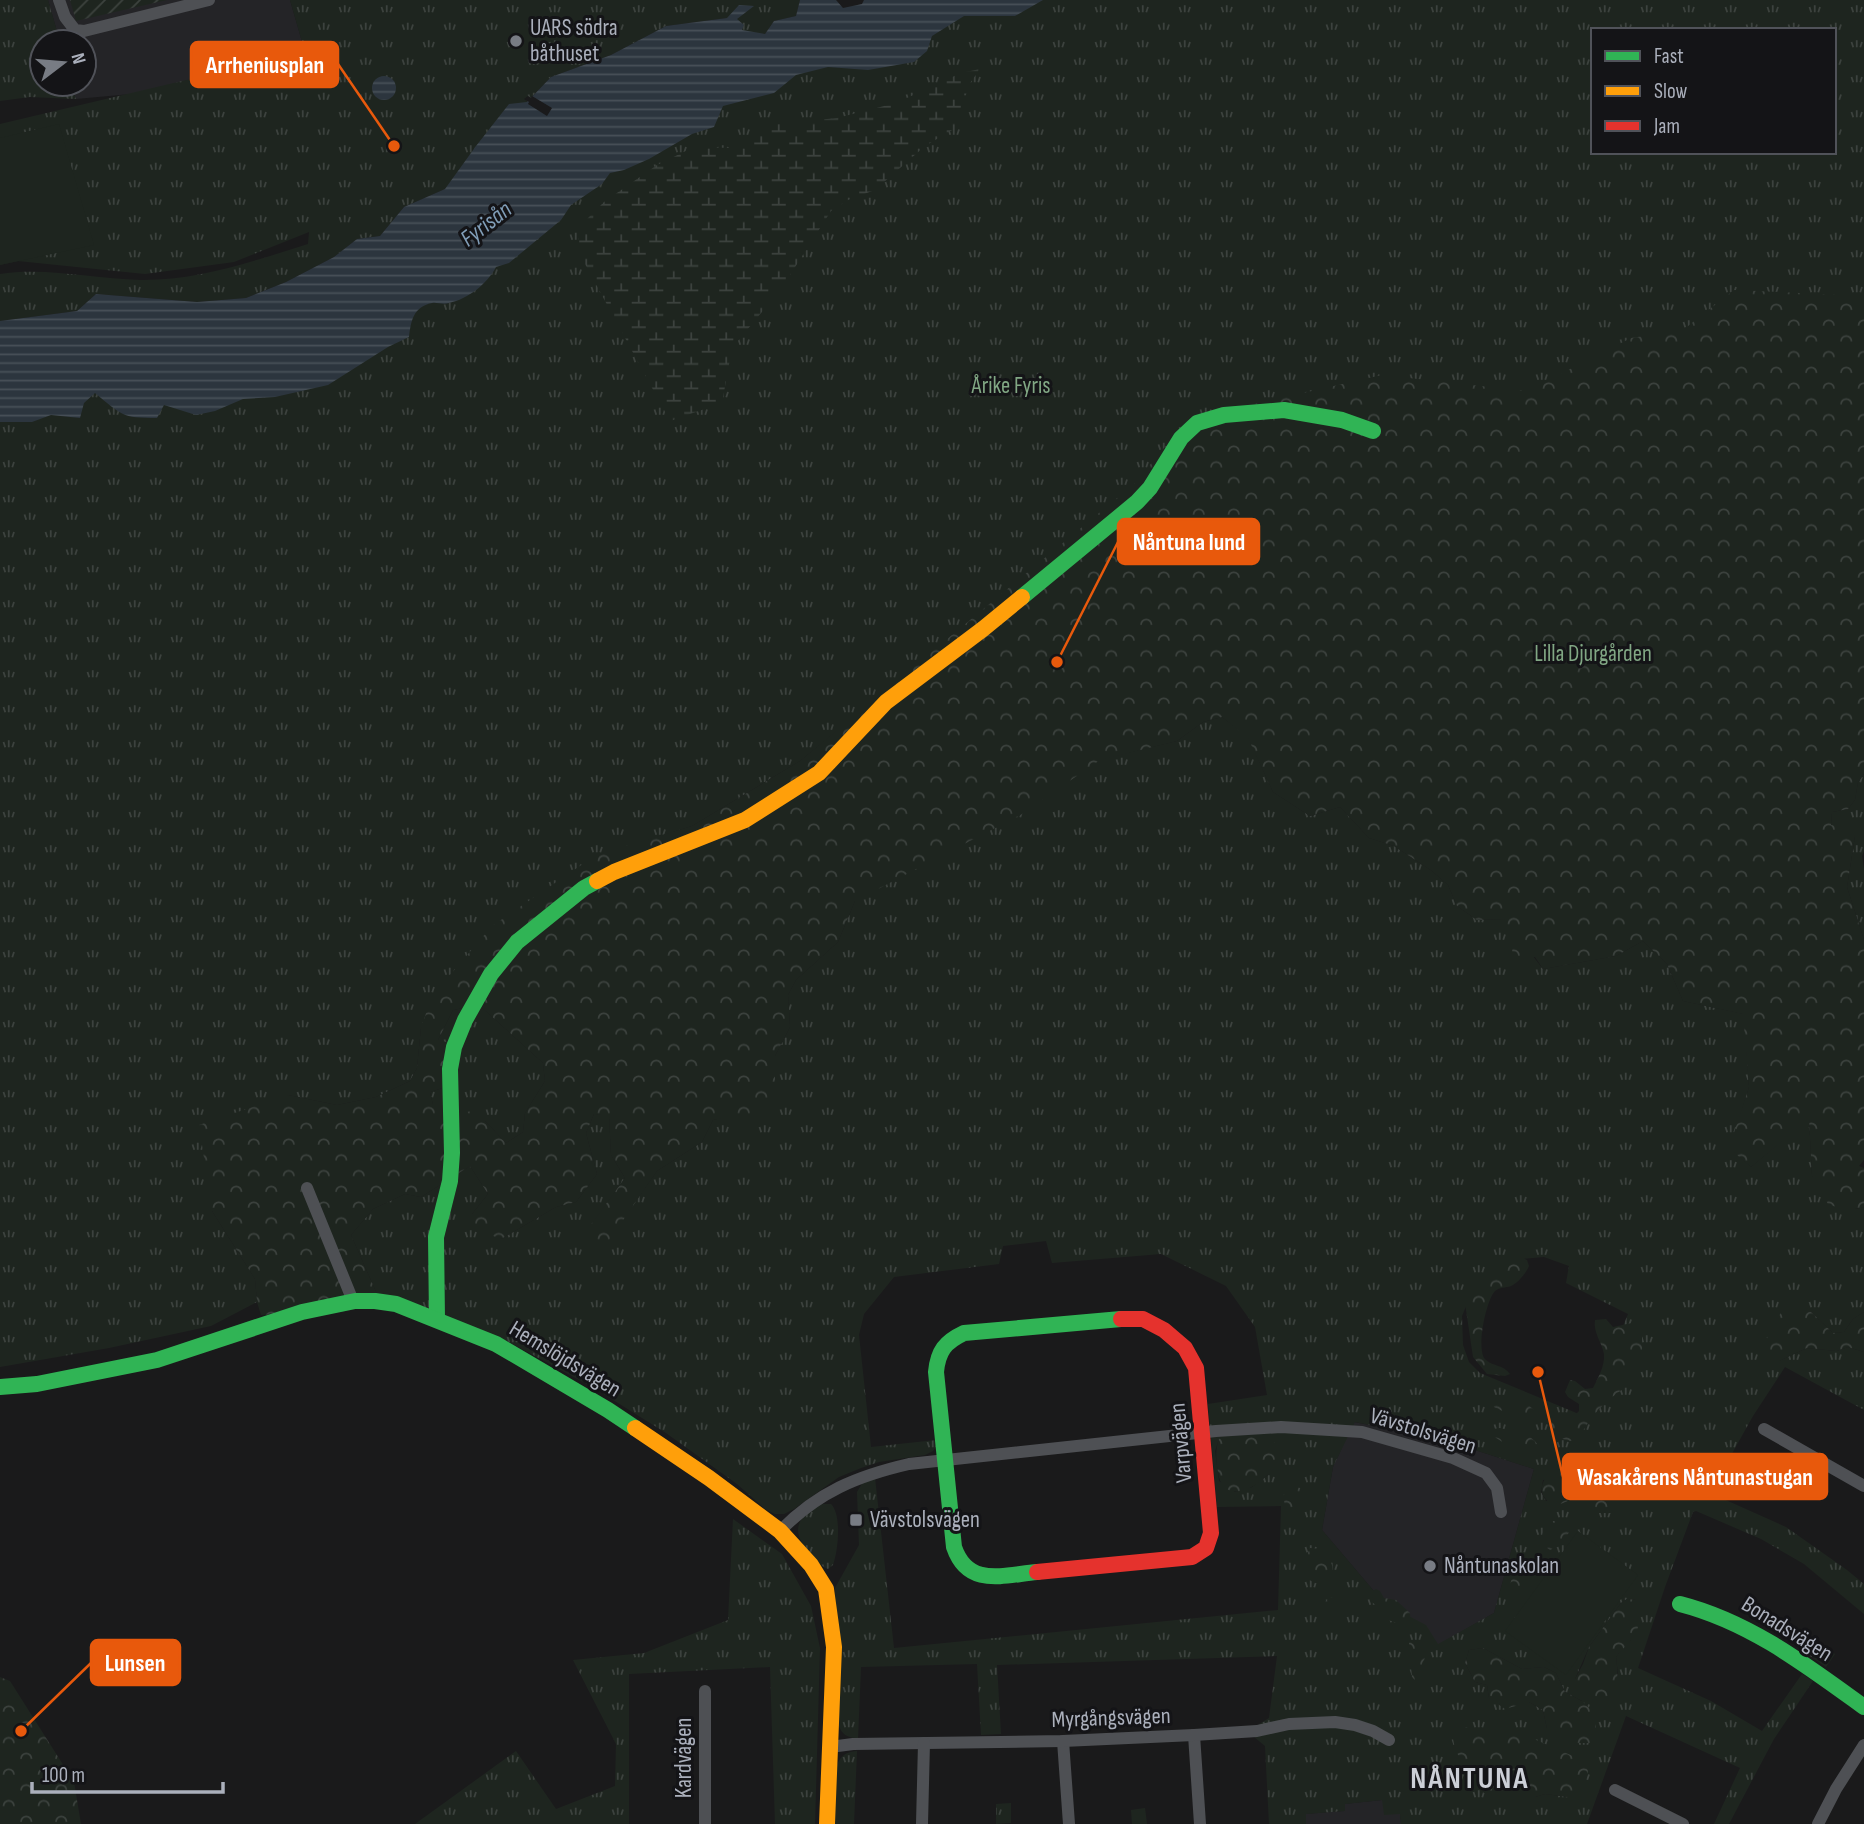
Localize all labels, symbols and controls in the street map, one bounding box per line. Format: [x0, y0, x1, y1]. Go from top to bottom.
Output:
place label: UARS södra båthuset [530, 14, 618, 68]
north arrow [28, 28, 98, 98]
legend [1591, 28, 1836, 154]
marker: UARS södra båthuset [508, 33, 524, 49]
callout: Arrheniusplan [191, 42, 338, 87]
text: Fast [1654, 44, 1684, 69]
text: N [65, 51, 90, 67]
text: Arrheniusplan [205, 51, 324, 80]
text: Slow [1654, 79, 1688, 104]
text: Jam [1653, 114, 1680, 139]
water label: Fyrisån [455, 195, 517, 253]
park label: Årike Fyris [970, 372, 1051, 400]
callout: Nåntuna lund [1118, 519, 1259, 564]
text: Nåntuna lund [1133, 528, 1245, 557]
park label: Lilla Djurgården [1534, 640, 1652, 668]
street label: Hemslöjdsvägen [504, 1315, 626, 1403]
street label: Varpvägen [1164, 1402, 1198, 1484]
street label: Vävstolsvägen [1366, 1402, 1480, 1460]
callout: Wasakårens Nåntunastugan [1563, 1454, 1827, 1499]
text: Wasakårens Nåntunastugan [1577, 1463, 1813, 1492]
place label: Vävstolsvägen [870, 1506, 980, 1534]
marker: Vävstolsvägen [848, 1512, 864, 1528]
place label: Nåntunaskolan [1444, 1552, 1559, 1580]
marker: Nåntunaskolan [1422, 1558, 1438, 1574]
street label: Bonadsvägen [1736, 1590, 1838, 1668]
callout: Lunsen [91, 1640, 180, 1685]
text: Lunsen [105, 1649, 165, 1678]
street label: Myrgångsvägen [1051, 1702, 1171, 1734]
street label: Kardvägen [670, 1718, 698, 1798]
scale bar [32, 1750, 222, 1794]
district label: NÅNTUNA [1410, 1761, 1530, 1797]
text: 100 m [42, 1763, 85, 1788]

